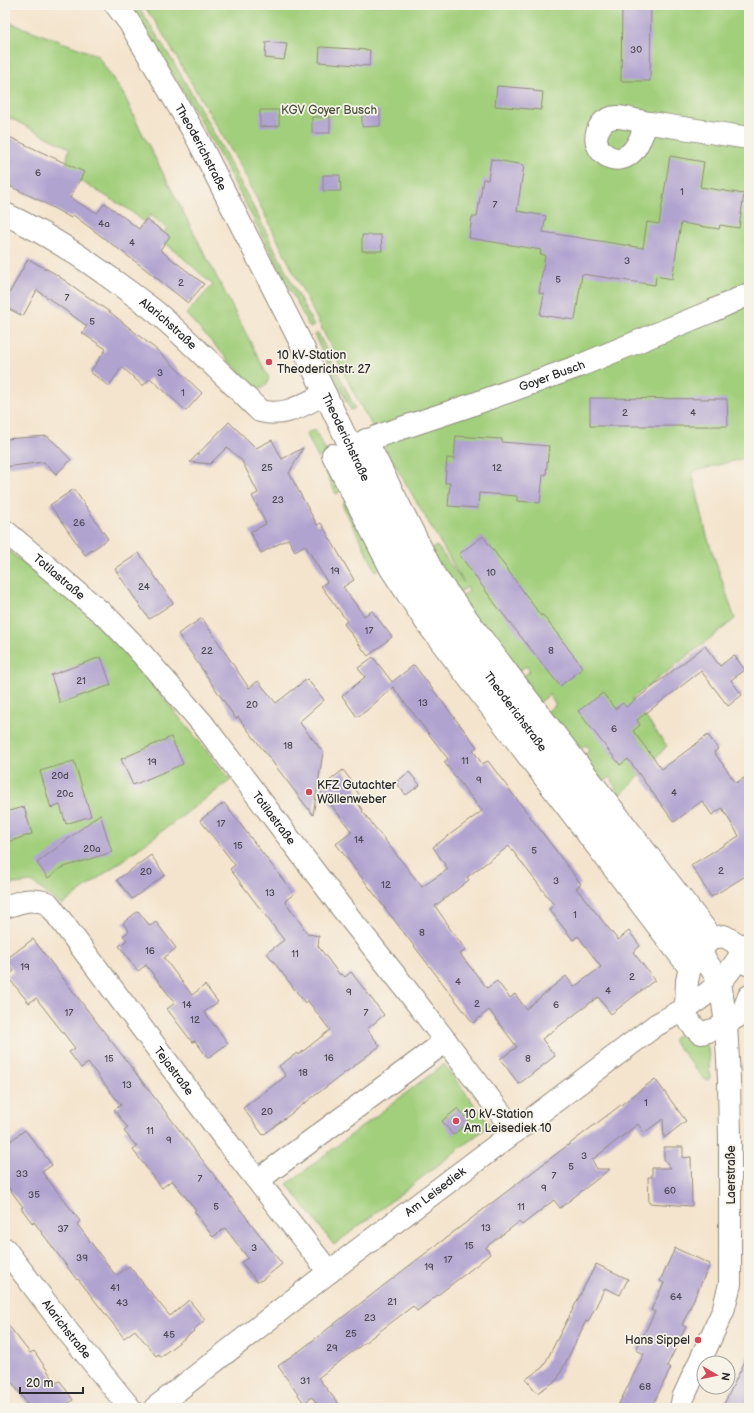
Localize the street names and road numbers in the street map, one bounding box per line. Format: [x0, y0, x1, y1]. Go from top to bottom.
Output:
street label: Theoderichstraße [171, 102, 230, 193]
street label: Alarichstraße [136, 295, 199, 353]
street label: Goyer Busch [517, 357, 588, 395]
street label: Theoderichstraße [318, 391, 373, 484]
street label: Totilastraße [30, 551, 88, 603]
street label: Theoderichstraße [480, 669, 550, 755]
street label: Totilastraße [249, 789, 298, 848]
street label: Tejastraße [150, 1044, 197, 1099]
street label: Laerstraße [724, 1145, 739, 1205]
street label: Am Leisediek [402, 1164, 469, 1220]
street label: Alarichstraße [38, 1297, 94, 1362]

